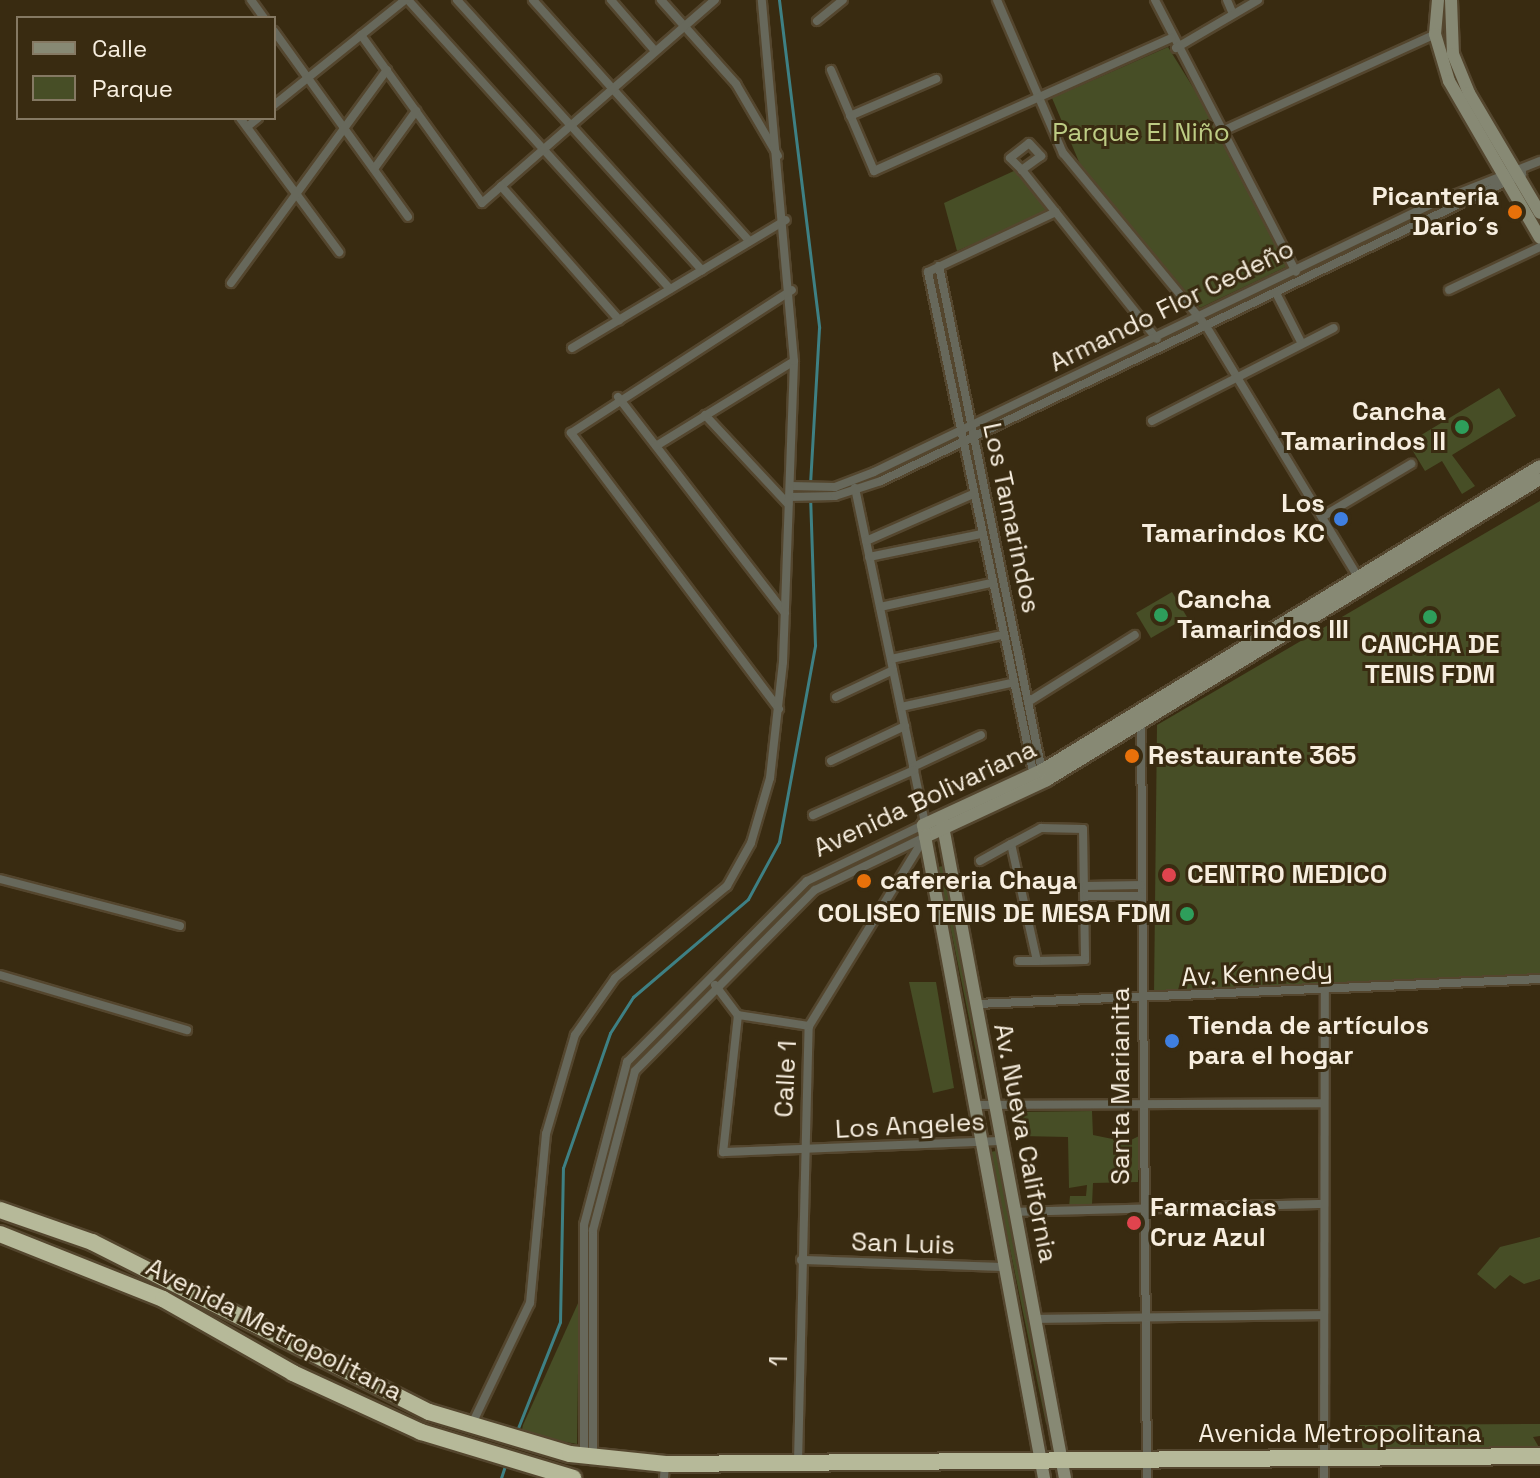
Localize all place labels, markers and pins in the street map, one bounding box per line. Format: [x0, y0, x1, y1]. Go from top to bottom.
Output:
place label: Picanteria Dario´s [1372, 181, 1499, 242]
marker: Picanteria Dario´s [1506, 203, 1524, 221]
place label: Cancha Tamarindos II [1281, 396, 1446, 458]
marker: Cancha Tamarindos II [1453, 418, 1471, 436]
place label: Los Tamarindos KC [1141, 488, 1325, 550]
marker: Los Tamarindos KC [1332, 510, 1350, 528]
place label: Cancha Tamarindos III [1177, 584, 1349, 646]
marker: Cancha Tamarindos III [1152, 606, 1170, 624]
marker: CANCHA DE TENIS FDM [1421, 608, 1439, 626]
place label: CANCHA DE TENIS FDM [1360, 629, 1500, 690]
place label: Restaurante 365 [1148, 740, 1356, 772]
marker: Restaurante 365 [1123, 747, 1141, 765]
place label: CENTRO MEDICO [1187, 859, 1387, 891]
marker: CENTRO MEDICO [1158, 864, 1180, 886]
place label: cafereria Chaya [880, 865, 1077, 897]
marker: cafereria Chaya [855, 872, 873, 890]
place label: COLISEO TENIS DE MESA FDM [816, 898, 1171, 930]
marker: COLISEO TENIS DE MESA FDM [1178, 905, 1196, 923]
place label: Tienda de artículos para el hogar [1188, 1010, 1429, 1072]
marker: Tienda de artículos para el hogar [1163, 1032, 1181, 1050]
place label: Farmacias Cruz Azul [1150, 1192, 1277, 1254]
marker: Farmacias Cruz Azul [1125, 1214, 1143, 1232]

